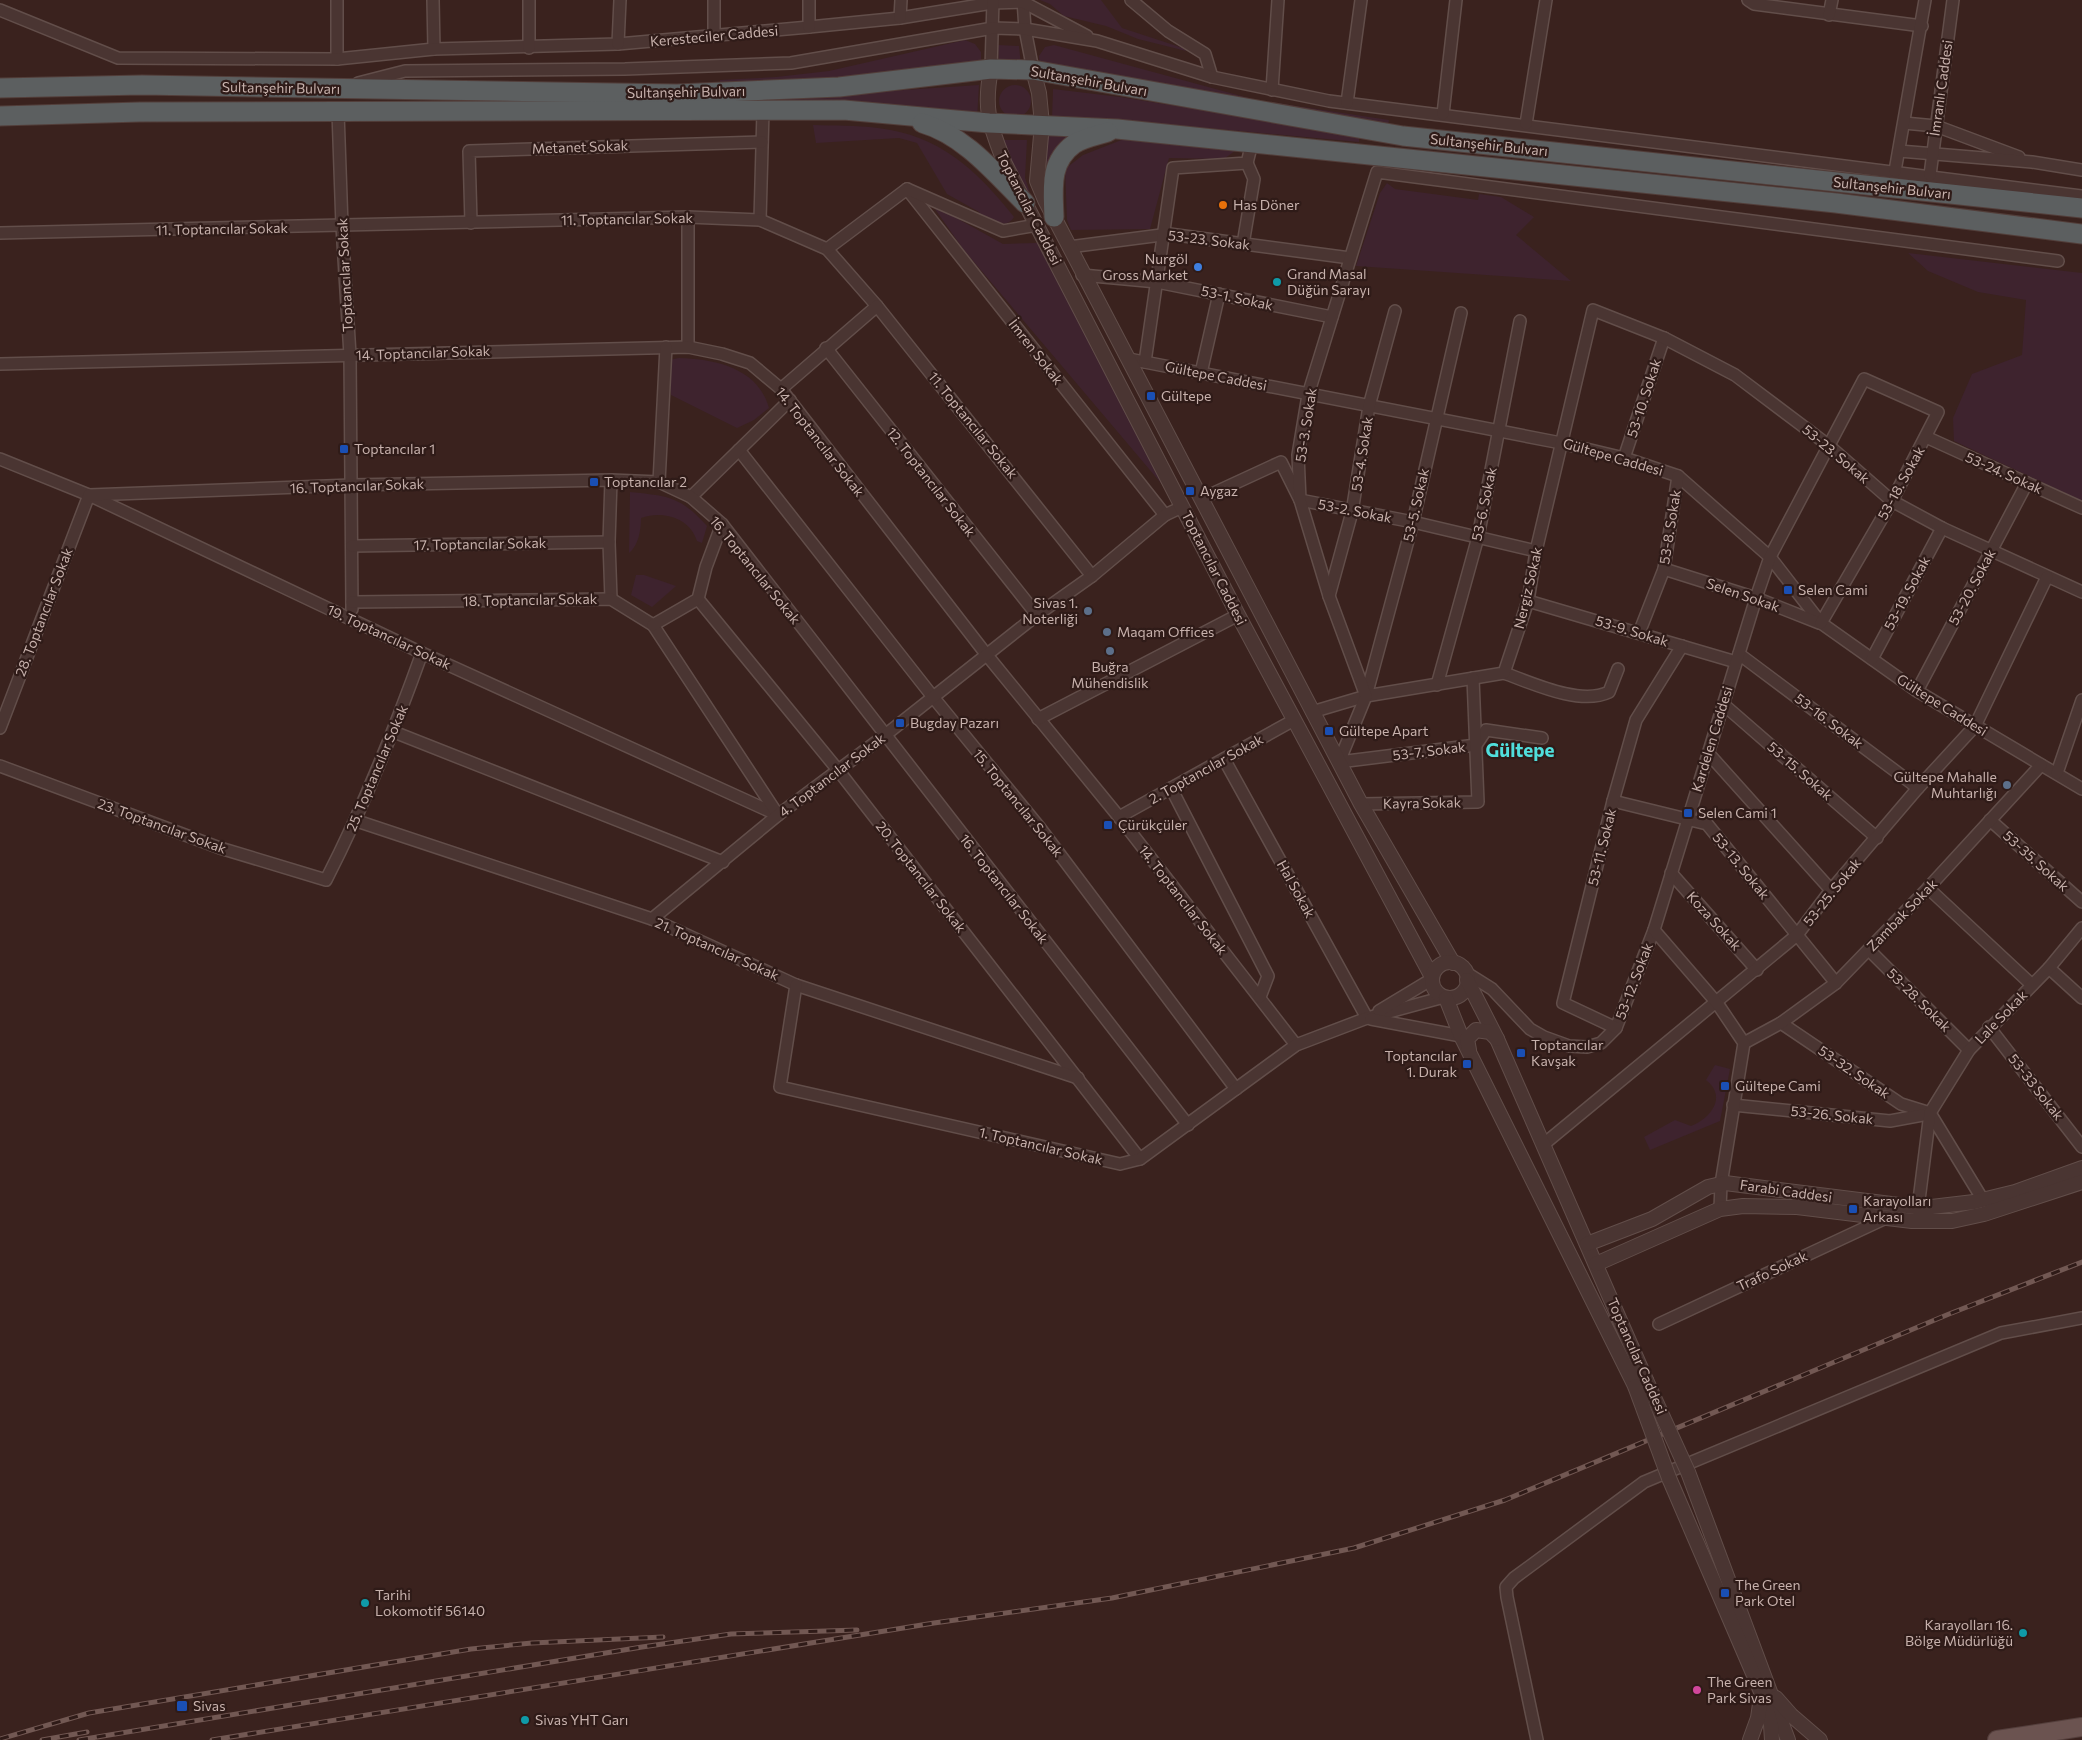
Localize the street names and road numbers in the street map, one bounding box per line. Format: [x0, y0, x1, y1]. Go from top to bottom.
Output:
street label: Keresteciler Caddesi [649, 21, 779, 50]
street label: İmranlı Caddesi [1925, 39, 1956, 137]
street label: Sultanşehir Bulvarı [1029, 62, 1149, 99]
street label: Sultanşehir Bulvarı [222, 78, 340, 97]
street label: Sultanşehir Bulvarı [627, 82, 745, 101]
street label: Sultanşehir Bulvarı [1429, 130, 1549, 159]
street label: Metanet Sokak [531, 136, 629, 157]
street label: Toptancılar Caddesi [993, 148, 1066, 268]
street label: Sultanşehir Bulvarı [1832, 173, 1952, 202]
street label: 11. Toptancılar Sokak [561, 209, 694, 228]
street label: Toptancılar Sokak [333, 217, 356, 333]
street label: 11. Toptancılar Sokak [156, 219, 289, 238]
street label: 53-23. Sokak [1167, 226, 1251, 253]
street label: 53-1. Sokak [1200, 282, 1275, 313]
street label: İmren Sokak [1005, 315, 1068, 388]
street label: 14. Toptancılar Sokak [355, 342, 491, 363]
street label: 53-10. Sokak [1623, 356, 1664, 439]
street label: Gültepe Caddesi [1164, 358, 1268, 394]
street label: 11. Toptancılar Sokak [925, 368, 1022, 482]
street label: 14. Toptancılar Sokak [772, 383, 869, 500]
street label: 53-3. Sokak [1291, 386, 1320, 463]
street label: 53-4. Sokak [1347, 415, 1376, 492]
street label: 53-23. Sokak [1799, 421, 1874, 487]
street label: 12. Toptancılar Sokak [883, 424, 980, 540]
street label: Gültepe Caddesi [1561, 434, 1665, 479]
street label: 53-18. Sokak [1873, 443, 1928, 522]
street label: 53-24. Sokak [1963, 448, 2046, 497]
street label: 53-6. Sokak [1467, 465, 1500, 542]
street label: 53-5. Sokak [1399, 466, 1432, 543]
street label: 16. Toptancılar Sokak [289, 475, 425, 496]
street label: 53-8. Sokak [1655, 488, 1684, 565]
street label: 53-2. Sokak [1317, 495, 1394, 526]
street label: Toptancılar Caddesi [1178, 508, 1251, 628]
street label: 16. Toptancılar Sokak [706, 512, 805, 628]
street label: 17. Toptancılar Sokak [414, 534, 547, 553]
street label: 28. Toptancılar Sokak [11, 545, 76, 678]
street label: Nergiz Sokak [1510, 545, 1545, 630]
street label: 53-20. Sokak [1944, 545, 1999, 628]
street label: 53-19. Sokak [1880, 553, 1933, 633]
street label: Selen Sokak [1704, 574, 1782, 615]
street label: 18. Toptancılar Sokak [463, 590, 598, 609]
street label: 19. Toptancılar Sokak [325, 600, 454, 673]
street label: 53-9. Sokak [1594, 611, 1671, 650]
street label: Gültepe Caddesi [1894, 670, 1991, 739]
street label: Kardelen Caddesi [1687, 684, 1736, 794]
street label: 53-16. Sokak [1792, 689, 1867, 752]
street label: 25. Toptancılar Sokak [342, 702, 411, 834]
street label: 4. Toptancılar Sokak [775, 729, 888, 820]
street label: 2. Toptancılar Sokak [1146, 730, 1266, 807]
street label: 53-7. Sokak [1391, 738, 1467, 763]
street label: 53-15. Sokak [1764, 738, 1837, 804]
street label: 15. Toptancılar Sokak [970, 745, 1067, 860]
street label: Kayra Sokak [1383, 793, 1462, 812]
street label: 23. Toptancılar Sokak [95, 794, 229, 857]
street label: 53-11. Sokak [1584, 806, 1619, 887]
street label: 20. Toptancılar Sokak [873, 818, 970, 936]
street label: 53-35. Sokak [2000, 827, 2073, 895]
street label: 53-13. Sokak [1709, 829, 1774, 903]
street label: 16. Toptancılar Sokak [956, 830, 1053, 947]
street label: 14. Toptancılar Sokak [1135, 841, 1232, 958]
street label: 53-25. Sokak [1799, 854, 1864, 929]
street label: Hal Sokak [1274, 857, 1319, 921]
street label: Zambak Sokak [1863, 875, 1941, 954]
street label: Koza Sokak [1684, 888, 1745, 954]
street label: 21. Toptancılar Sokak [653, 914, 782, 984]
street label: 53-12. Sokak [1611, 940, 1656, 1022]
street label: 53-28. Sokak [1884, 964, 1955, 1035]
street label: Lale Sokak [1971, 986, 2031, 1047]
street label: 53-32. Sokak [1815, 1041, 1894, 1102]
street label: 53-33 Sokak [2005, 1050, 2068, 1124]
street label: 53-26. Sokak [1790, 1102, 1875, 1127]
street label: 1. Toptancılar Sokak [978, 1123, 1105, 1168]
street label: Farabi Caddesi [1739, 1176, 1833, 1205]
street label: Trafo Sokak [1734, 1247, 1810, 1294]
street label: Toptancılar Caddesi [1604, 1295, 1671, 1417]

